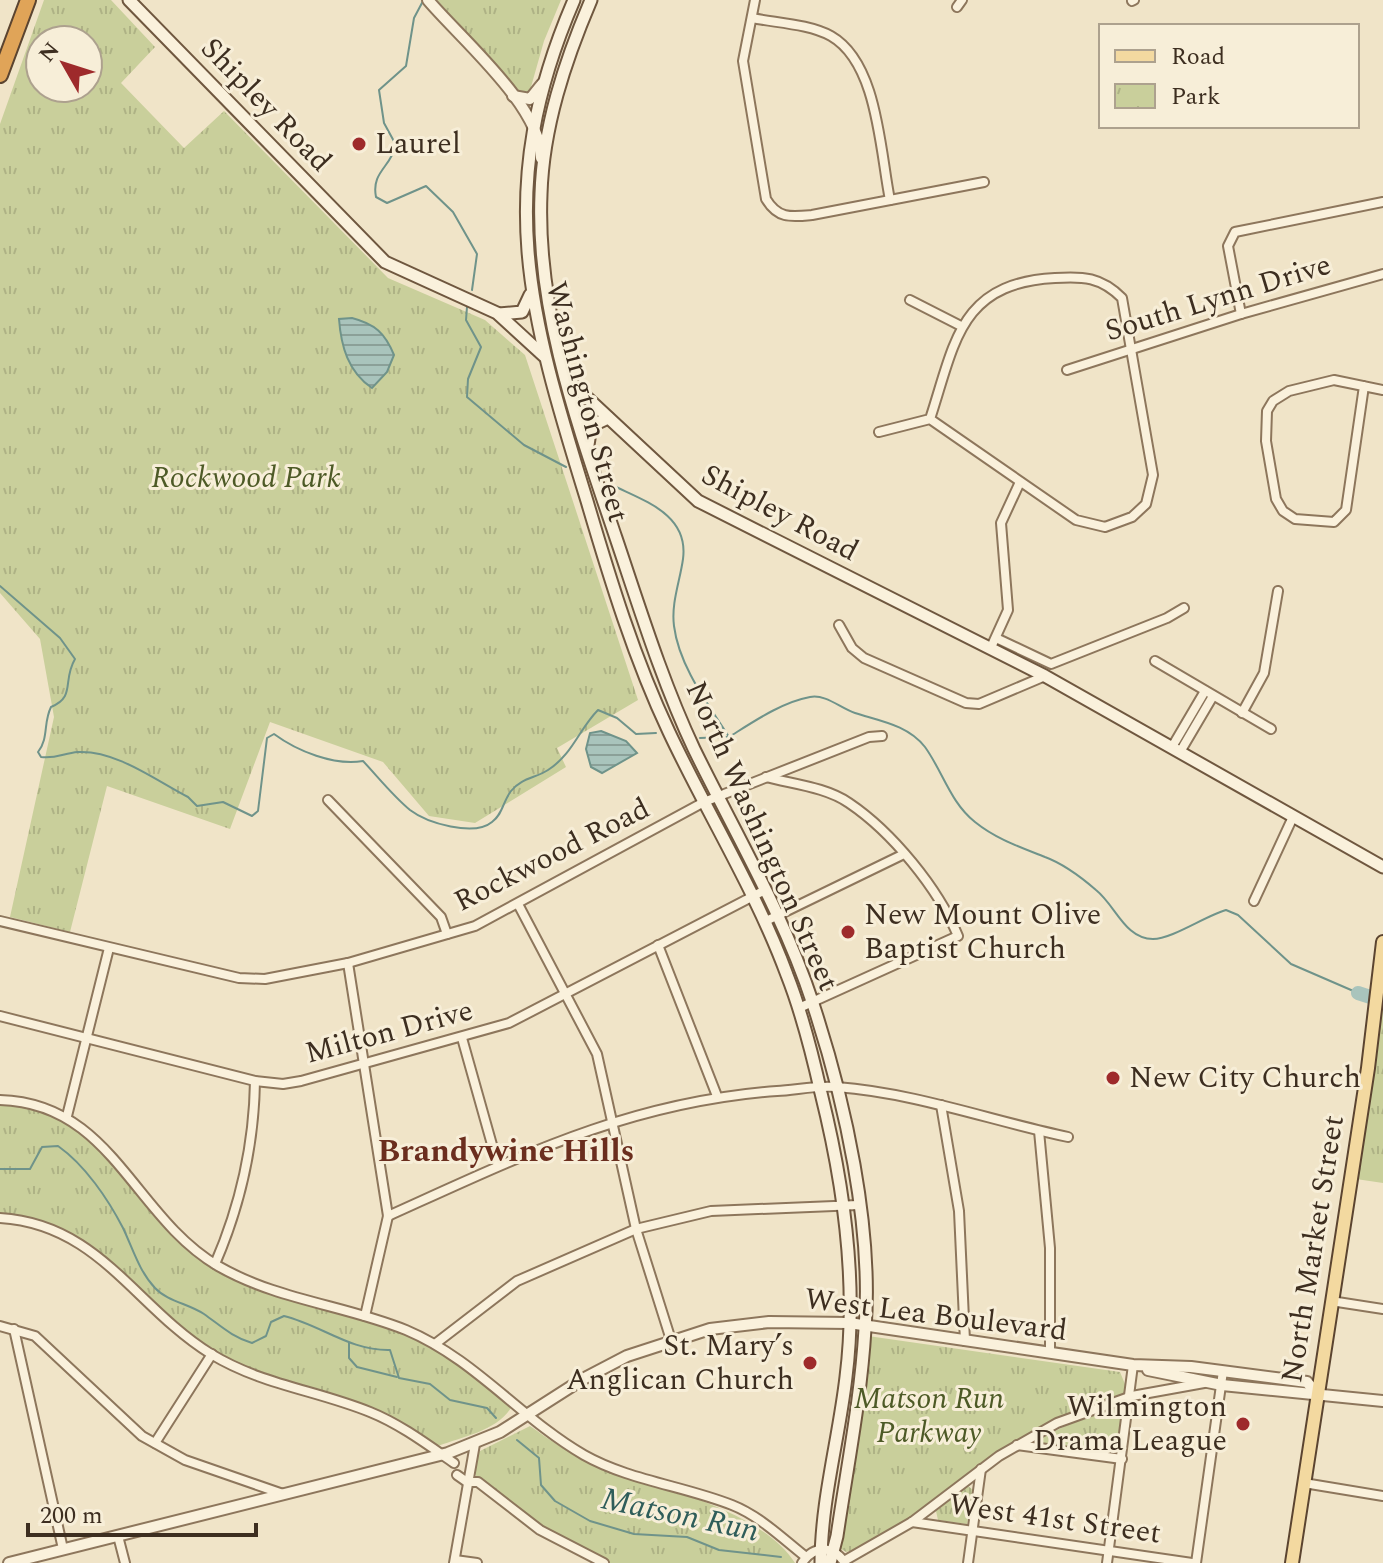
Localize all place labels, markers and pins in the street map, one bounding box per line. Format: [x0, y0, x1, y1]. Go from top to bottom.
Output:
place label: Laurel [375, 121, 461, 167]
marker: Laurel [350, 135, 368, 153]
place label: New Mount Olive Baptist Church [864, 892, 1101, 972]
marker: New Mount Olive Baptist Church [839, 923, 857, 941]
place label: New City Church [1129, 1055, 1361, 1101]
marker: New City Church [1104, 1069, 1122, 1087]
place label: St. Mary’s Anglican Church [566, 1323, 794, 1403]
marker: St. Mary’s Anglican Church [801, 1354, 819, 1372]
place label: Wilmington Drama League [1033, 1384, 1227, 1464]
marker: Wilmington Drama League [1234, 1415, 1252, 1433]

